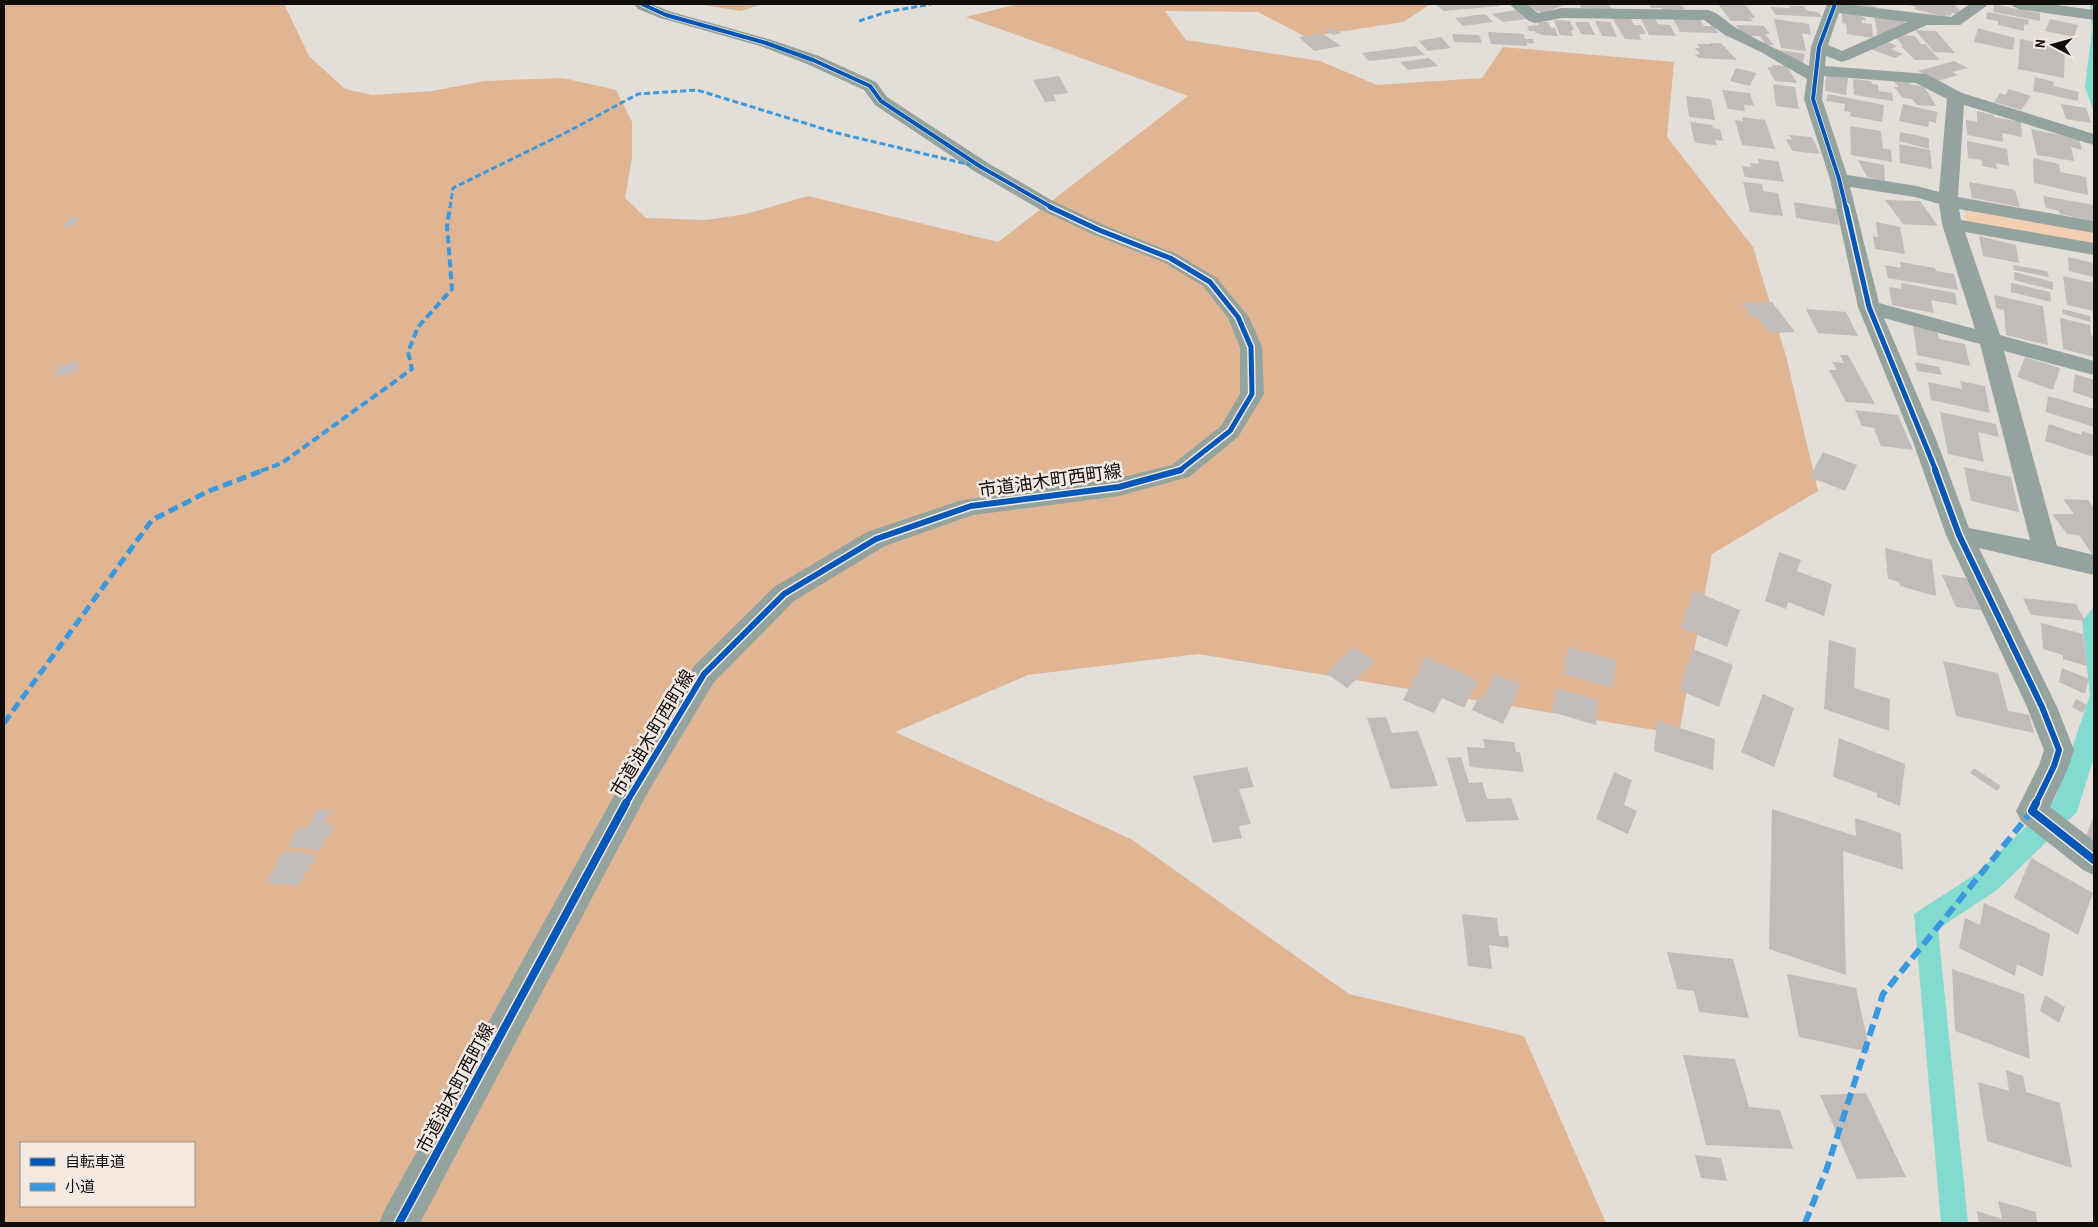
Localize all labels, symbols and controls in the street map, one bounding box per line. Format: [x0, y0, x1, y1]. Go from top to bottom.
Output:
north arrow [2028, 20, 2078, 70]
text: N [2031, 39, 2049, 49]
street label: 市道油木町西町線 [977, 458, 1123, 502]
street label: 市道油木町西町線 [604, 665, 700, 801]
street label: 市道油木町西町線 [410, 1019, 500, 1157]
legend [20, 1142, 195, 1207]
text: 自転車道 [65, 1151, 125, 1172]
text: 小道 [65, 1176, 95, 1197]

